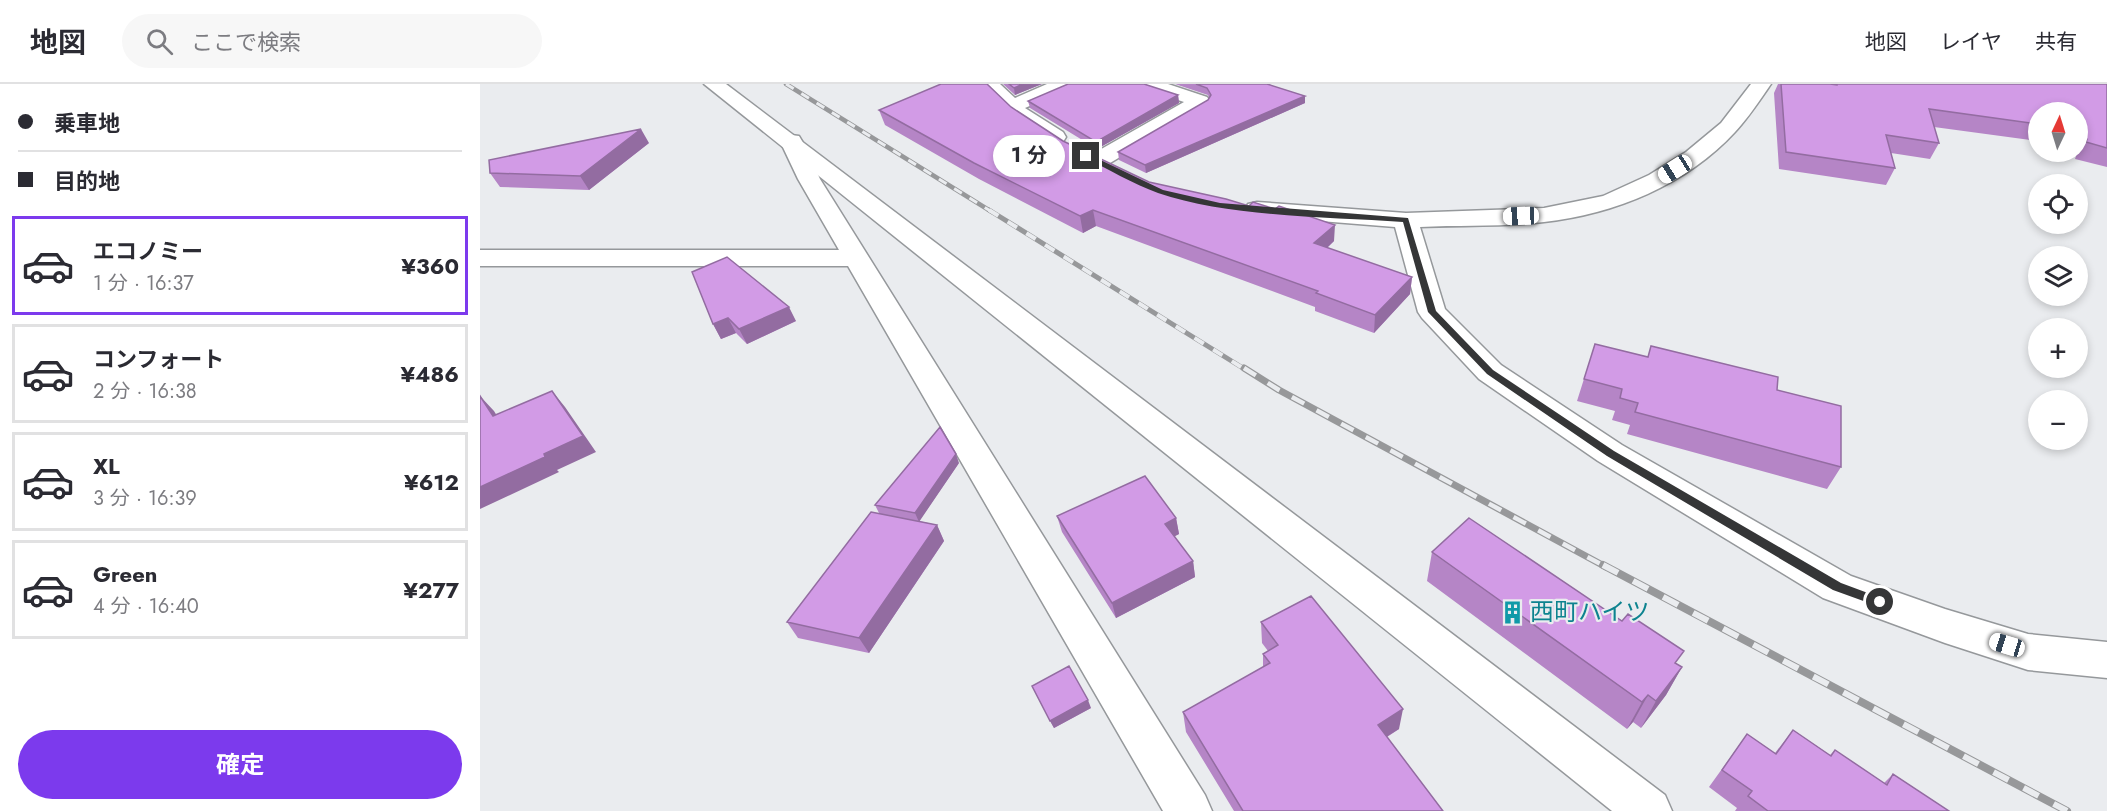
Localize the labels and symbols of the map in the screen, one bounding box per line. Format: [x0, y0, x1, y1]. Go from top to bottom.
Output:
north arrow [2028, 102, 2088, 162]
callout: 1 分 [993, 135, 1065, 177]
route end [1072, 142, 1099, 169]
car [1655, 152, 1695, 186]
car [1503, 206, 1539, 226]
route start [1866, 588, 1893, 615]
place label: 西町ハイツ [1530, 594, 1650, 629]
building icon: 西町ハイツ [1499, 599, 1525, 625]
car [1987, 631, 2027, 659]

